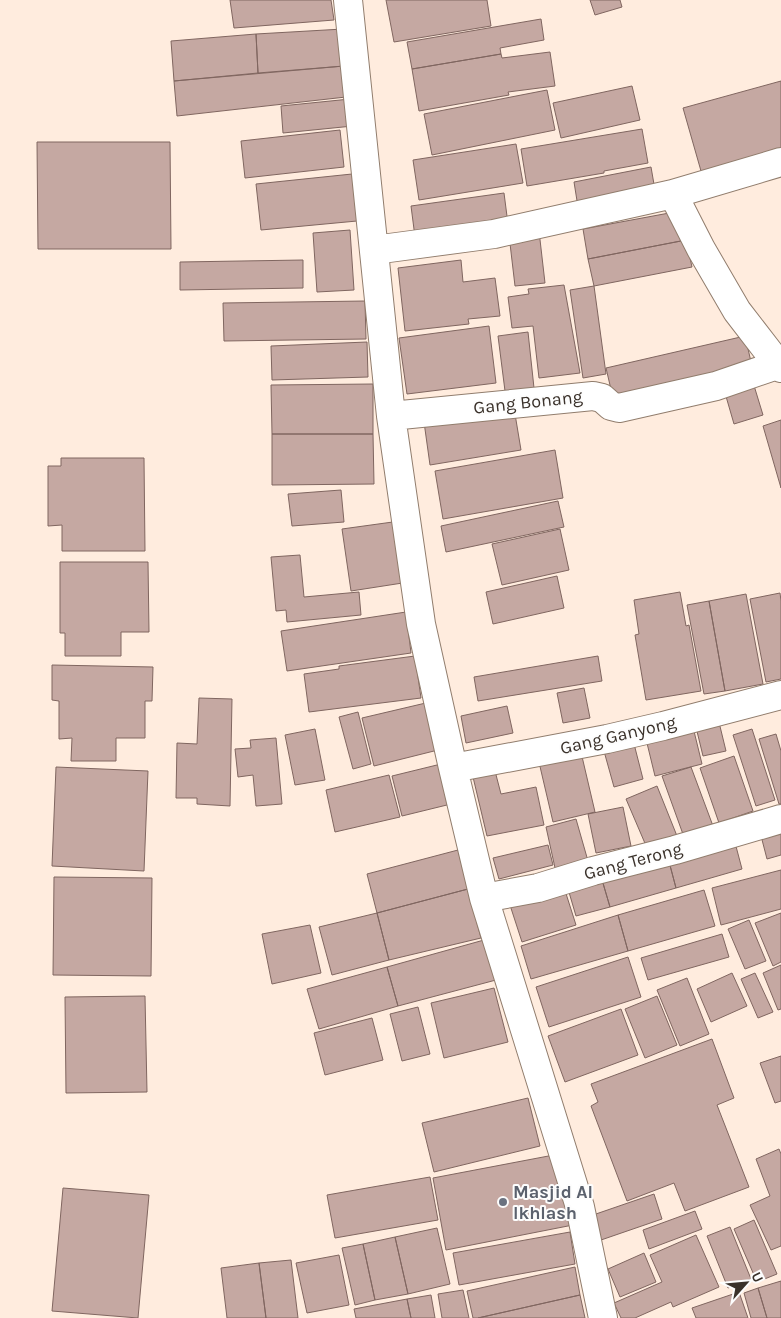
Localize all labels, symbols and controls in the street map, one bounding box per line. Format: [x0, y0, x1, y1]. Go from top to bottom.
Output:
street label: Gang Bonang [472, 385, 584, 419]
street label: Gang Ganyong [558, 711, 678, 759]
street label: Gang Terong [581, 837, 685, 885]
place label: Masjid Al Ikhlash [513, 1181, 593, 1224]
marker: Masjid Al Ikhlash [497, 1196, 509, 1208]
north arrow [721, 1258, 771, 1308]
text: U [747, 1269, 767, 1285]

